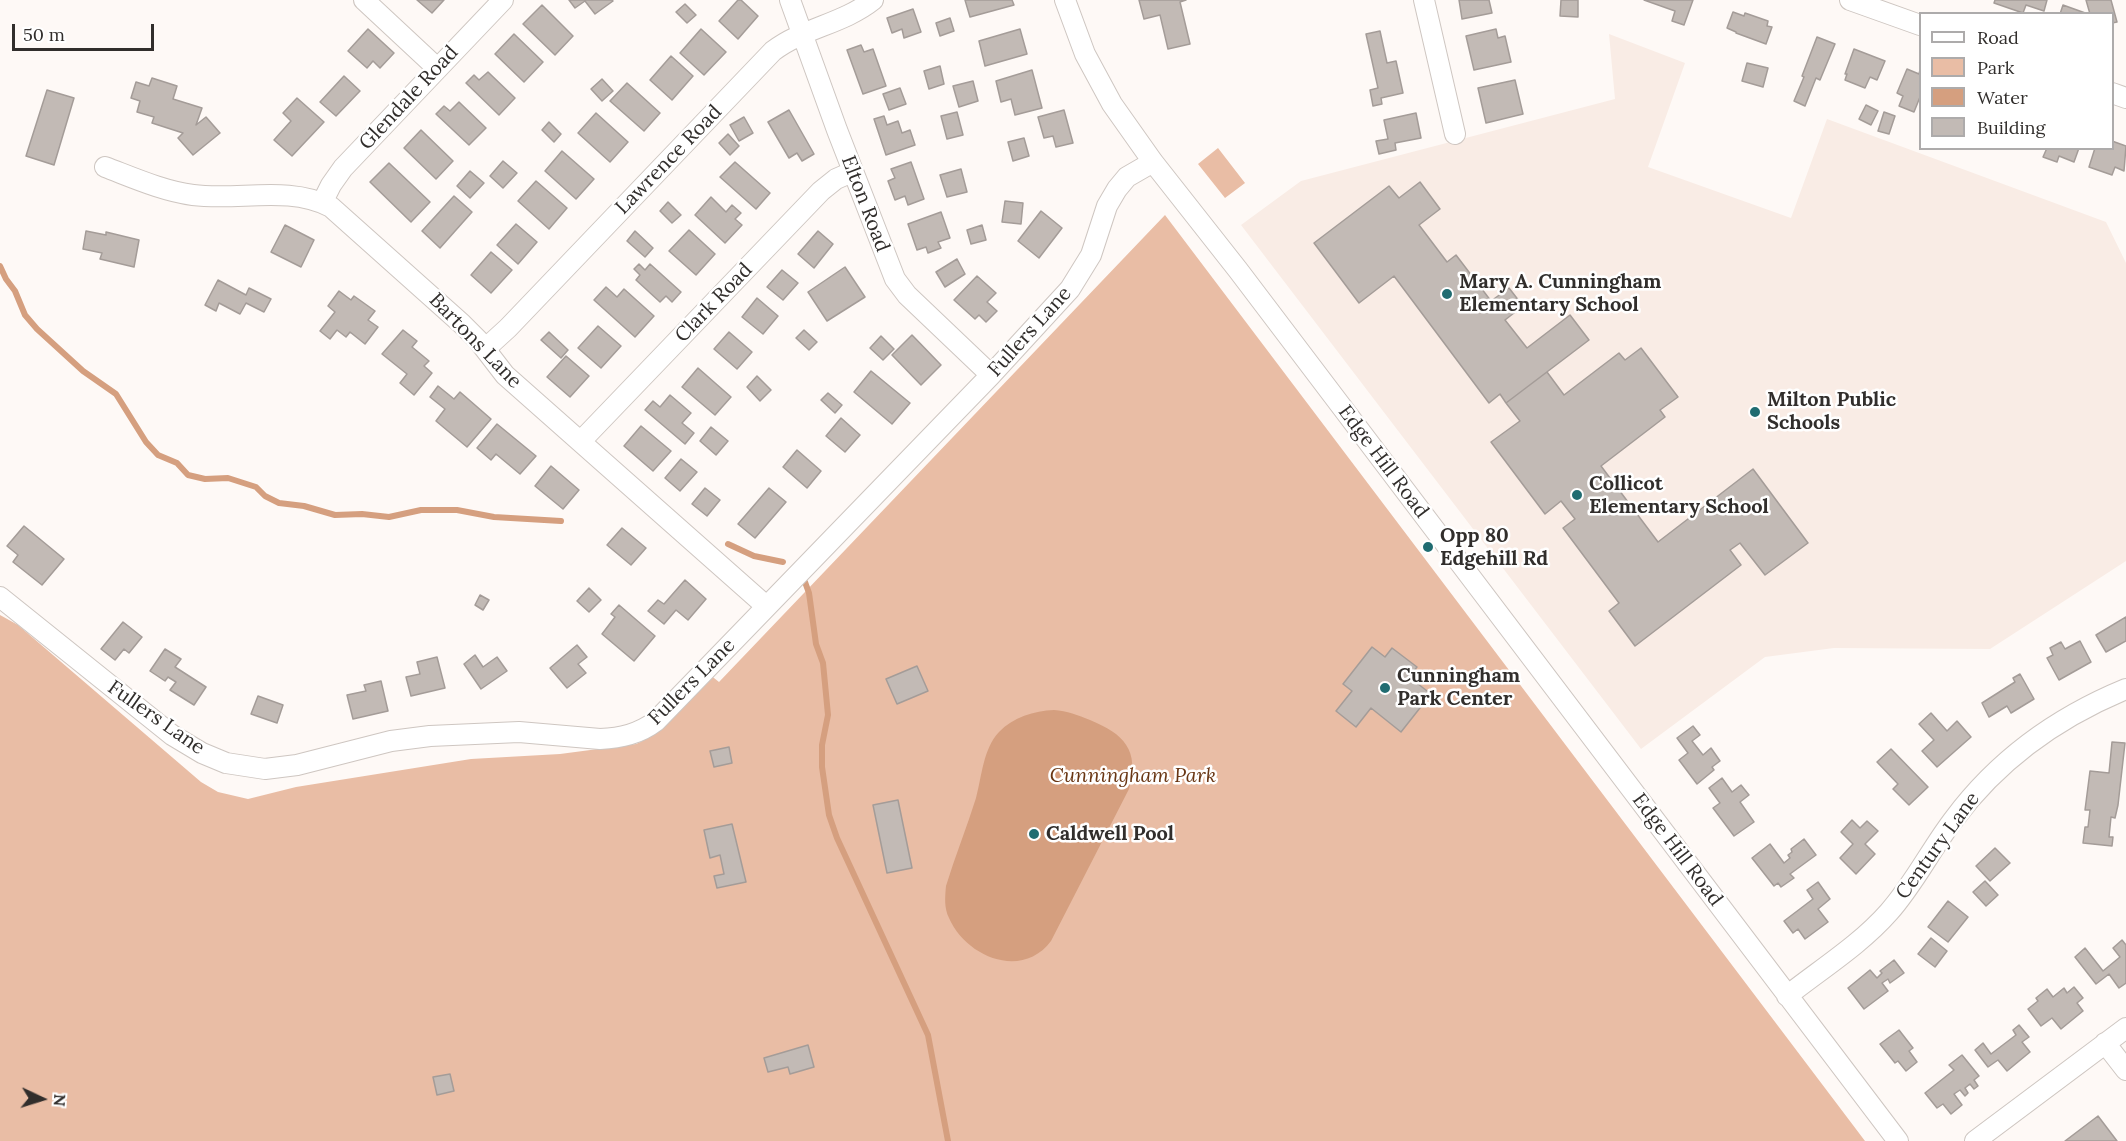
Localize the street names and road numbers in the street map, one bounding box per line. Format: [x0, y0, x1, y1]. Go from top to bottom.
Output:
street label: Glendale Road [355, 41, 463, 155]
street label: Lawrence Road [611, 100, 727, 220]
street label: Elton Road [836, 152, 894, 256]
street label: Clark Road [670, 258, 758, 348]
street label: Fullers Lane [983, 282, 1077, 382]
street label: Bartons Lane [424, 288, 526, 394]
street label: Edge Hill Road [1333, 401, 1433, 523]
street label: Fullers Lane [644, 634, 740, 730]
street label: Fullers Lane [103, 676, 209, 760]
street label: Century Lane [1891, 788, 1985, 904]
street label: Edge Hill Road [1627, 789, 1727, 911]

